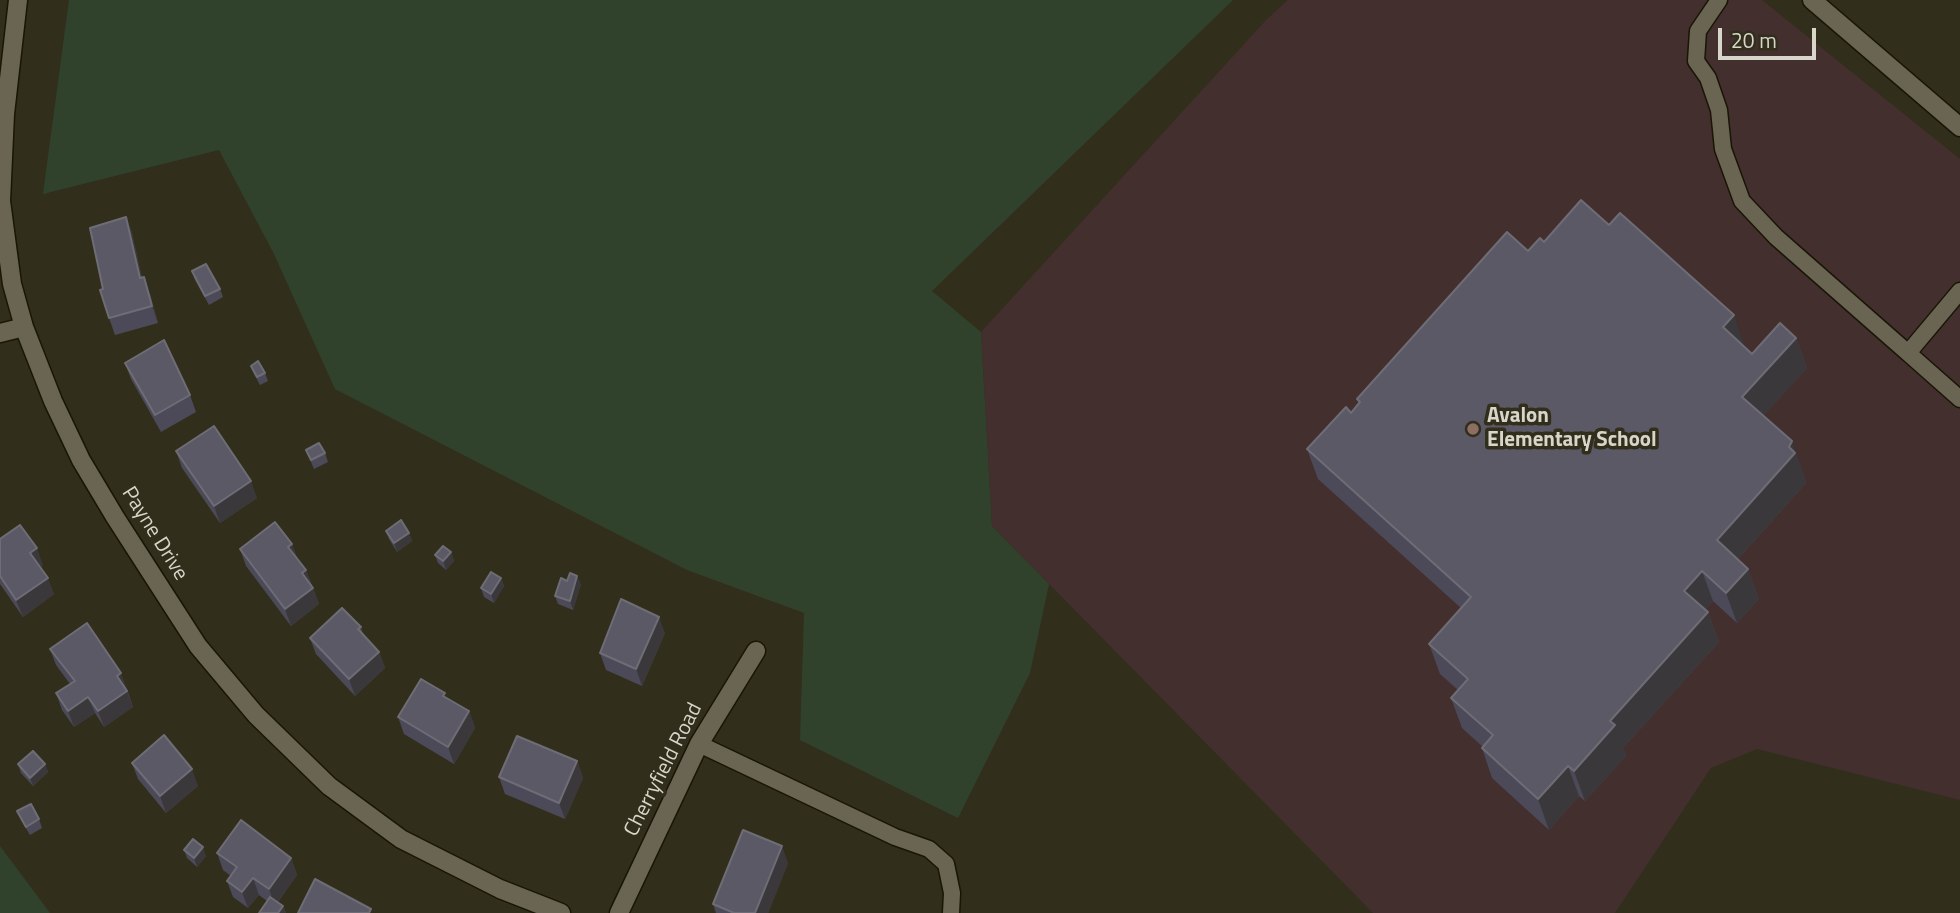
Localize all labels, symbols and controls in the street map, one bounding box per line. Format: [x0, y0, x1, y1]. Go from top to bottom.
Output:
scale bar [1722, 14, 1820, 58]
text: 20 m [1731, 24, 1777, 56]
place label: Avalon Elementary School [1487, 404, 1657, 454]
marker: Avalon Elementary School [1465, 421, 1481, 437]
street label: Payne Drive [115, 483, 193, 585]
street label: Cherryfield Road [620, 699, 708, 841]

